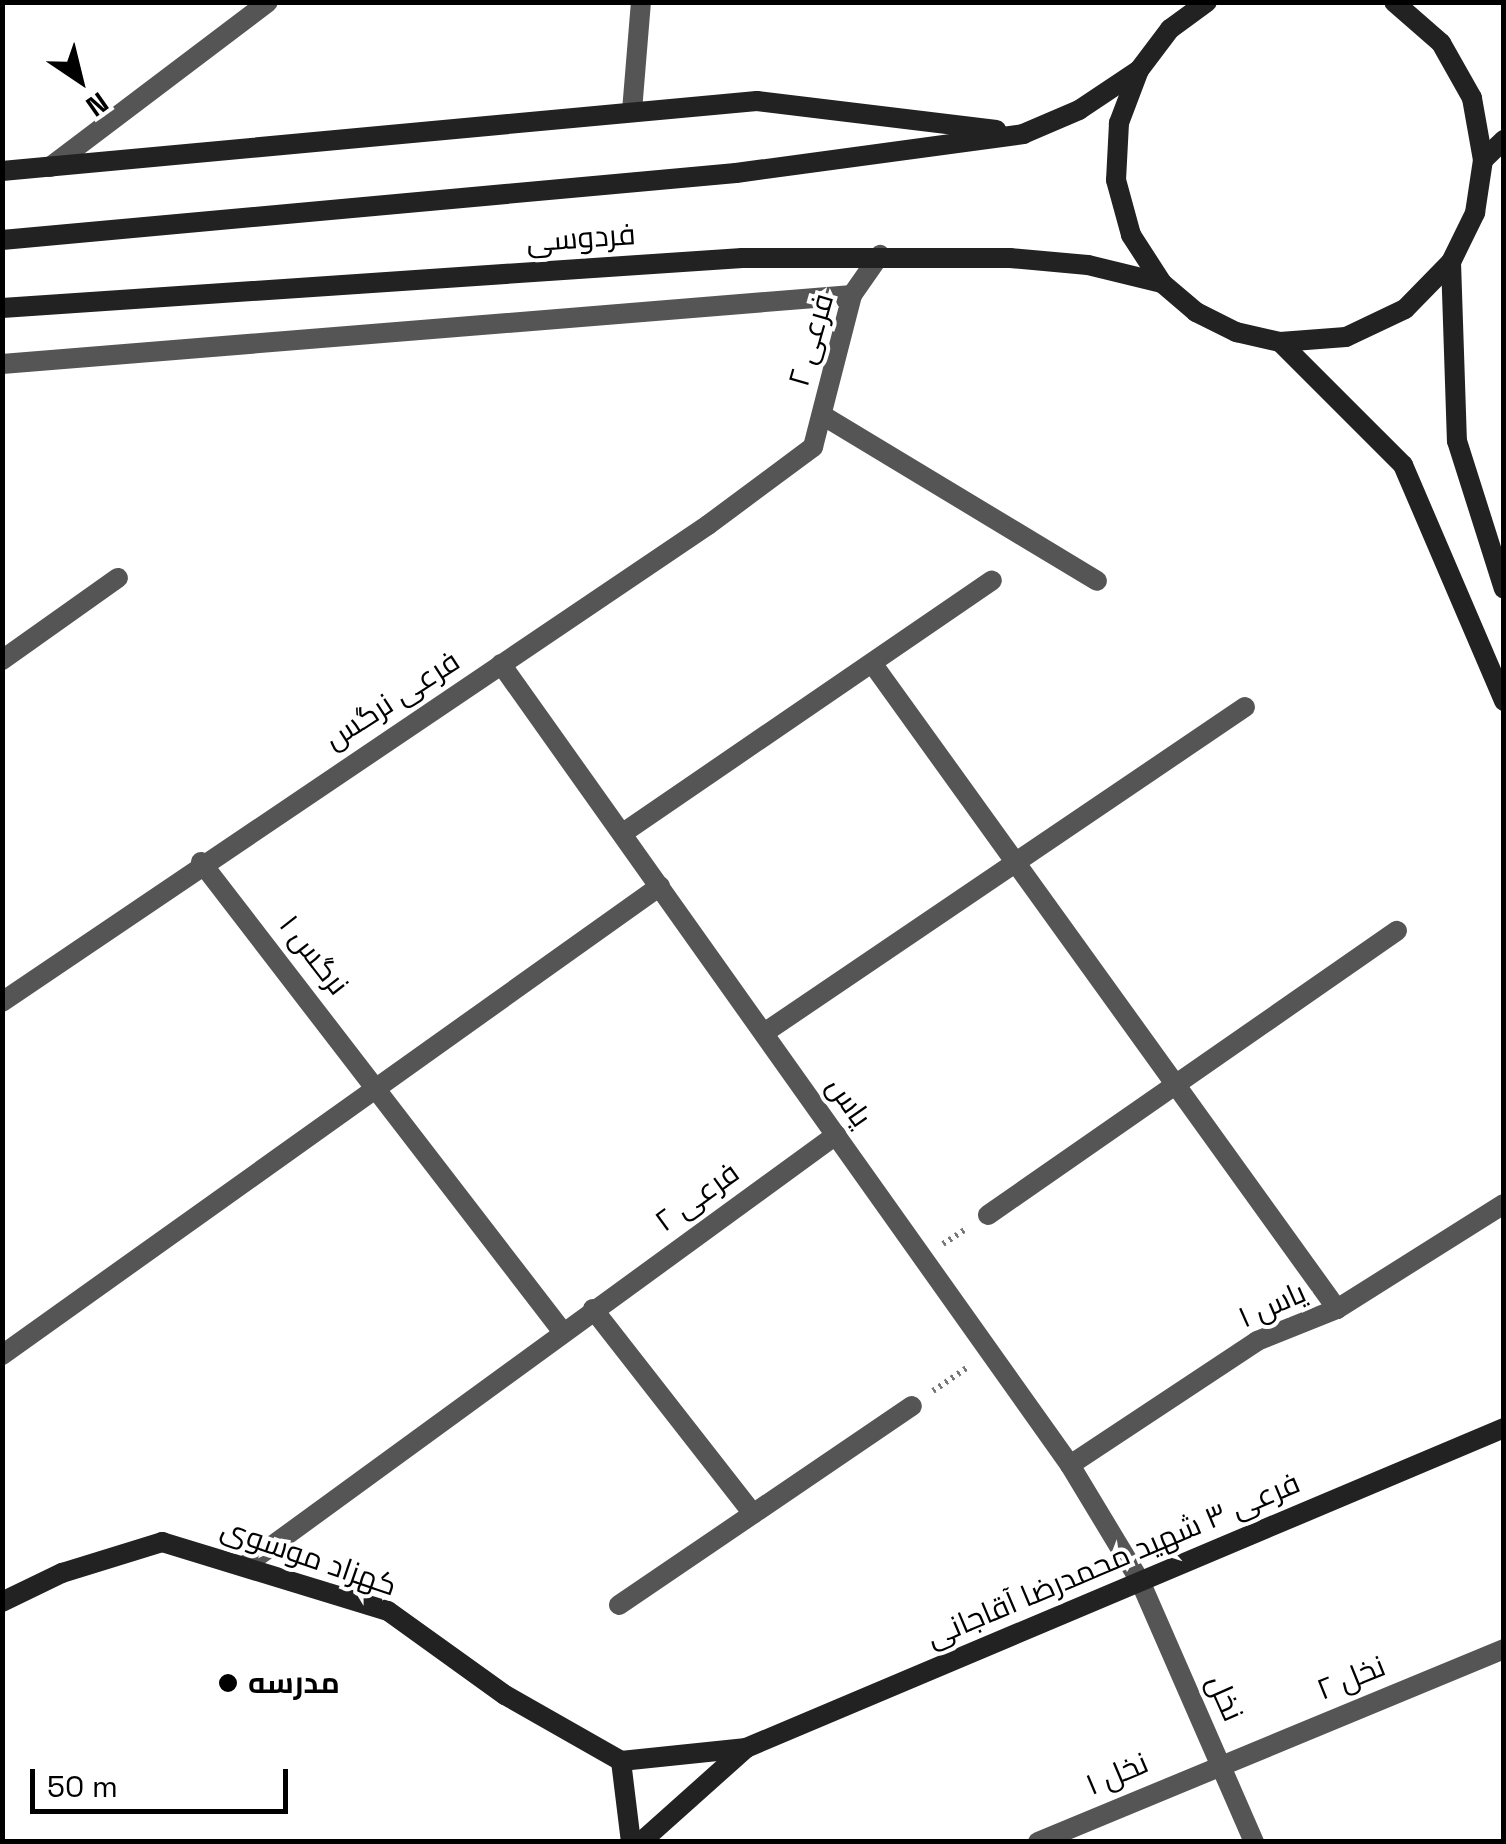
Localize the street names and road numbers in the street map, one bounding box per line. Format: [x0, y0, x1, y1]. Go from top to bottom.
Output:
street label: فردوسی [525, 216, 637, 260]
street label: فرعی ۲ [781, 289, 841, 391]
street label: فرعی نرگس [318, 643, 466, 757]
street label: نرگس ۱ [272, 908, 356, 1002]
street label: یاس [819, 1070, 879, 1134]
street label: فرعی ۲ [648, 1155, 746, 1239]
street label: یاس ۱ [1233, 1274, 1311, 1336]
street label: فرعی ۳ شهید محمدرضا آقاجانی [921, 1465, 1305, 1655]
street label: کهزاد موسوی [216, 1510, 402, 1604]
street label: نخل ۲ [1312, 1648, 1390, 1708]
street label: نخل [1199, 1669, 1251, 1727]
street label: نخل ۱ [1080, 1745, 1154, 1803]

